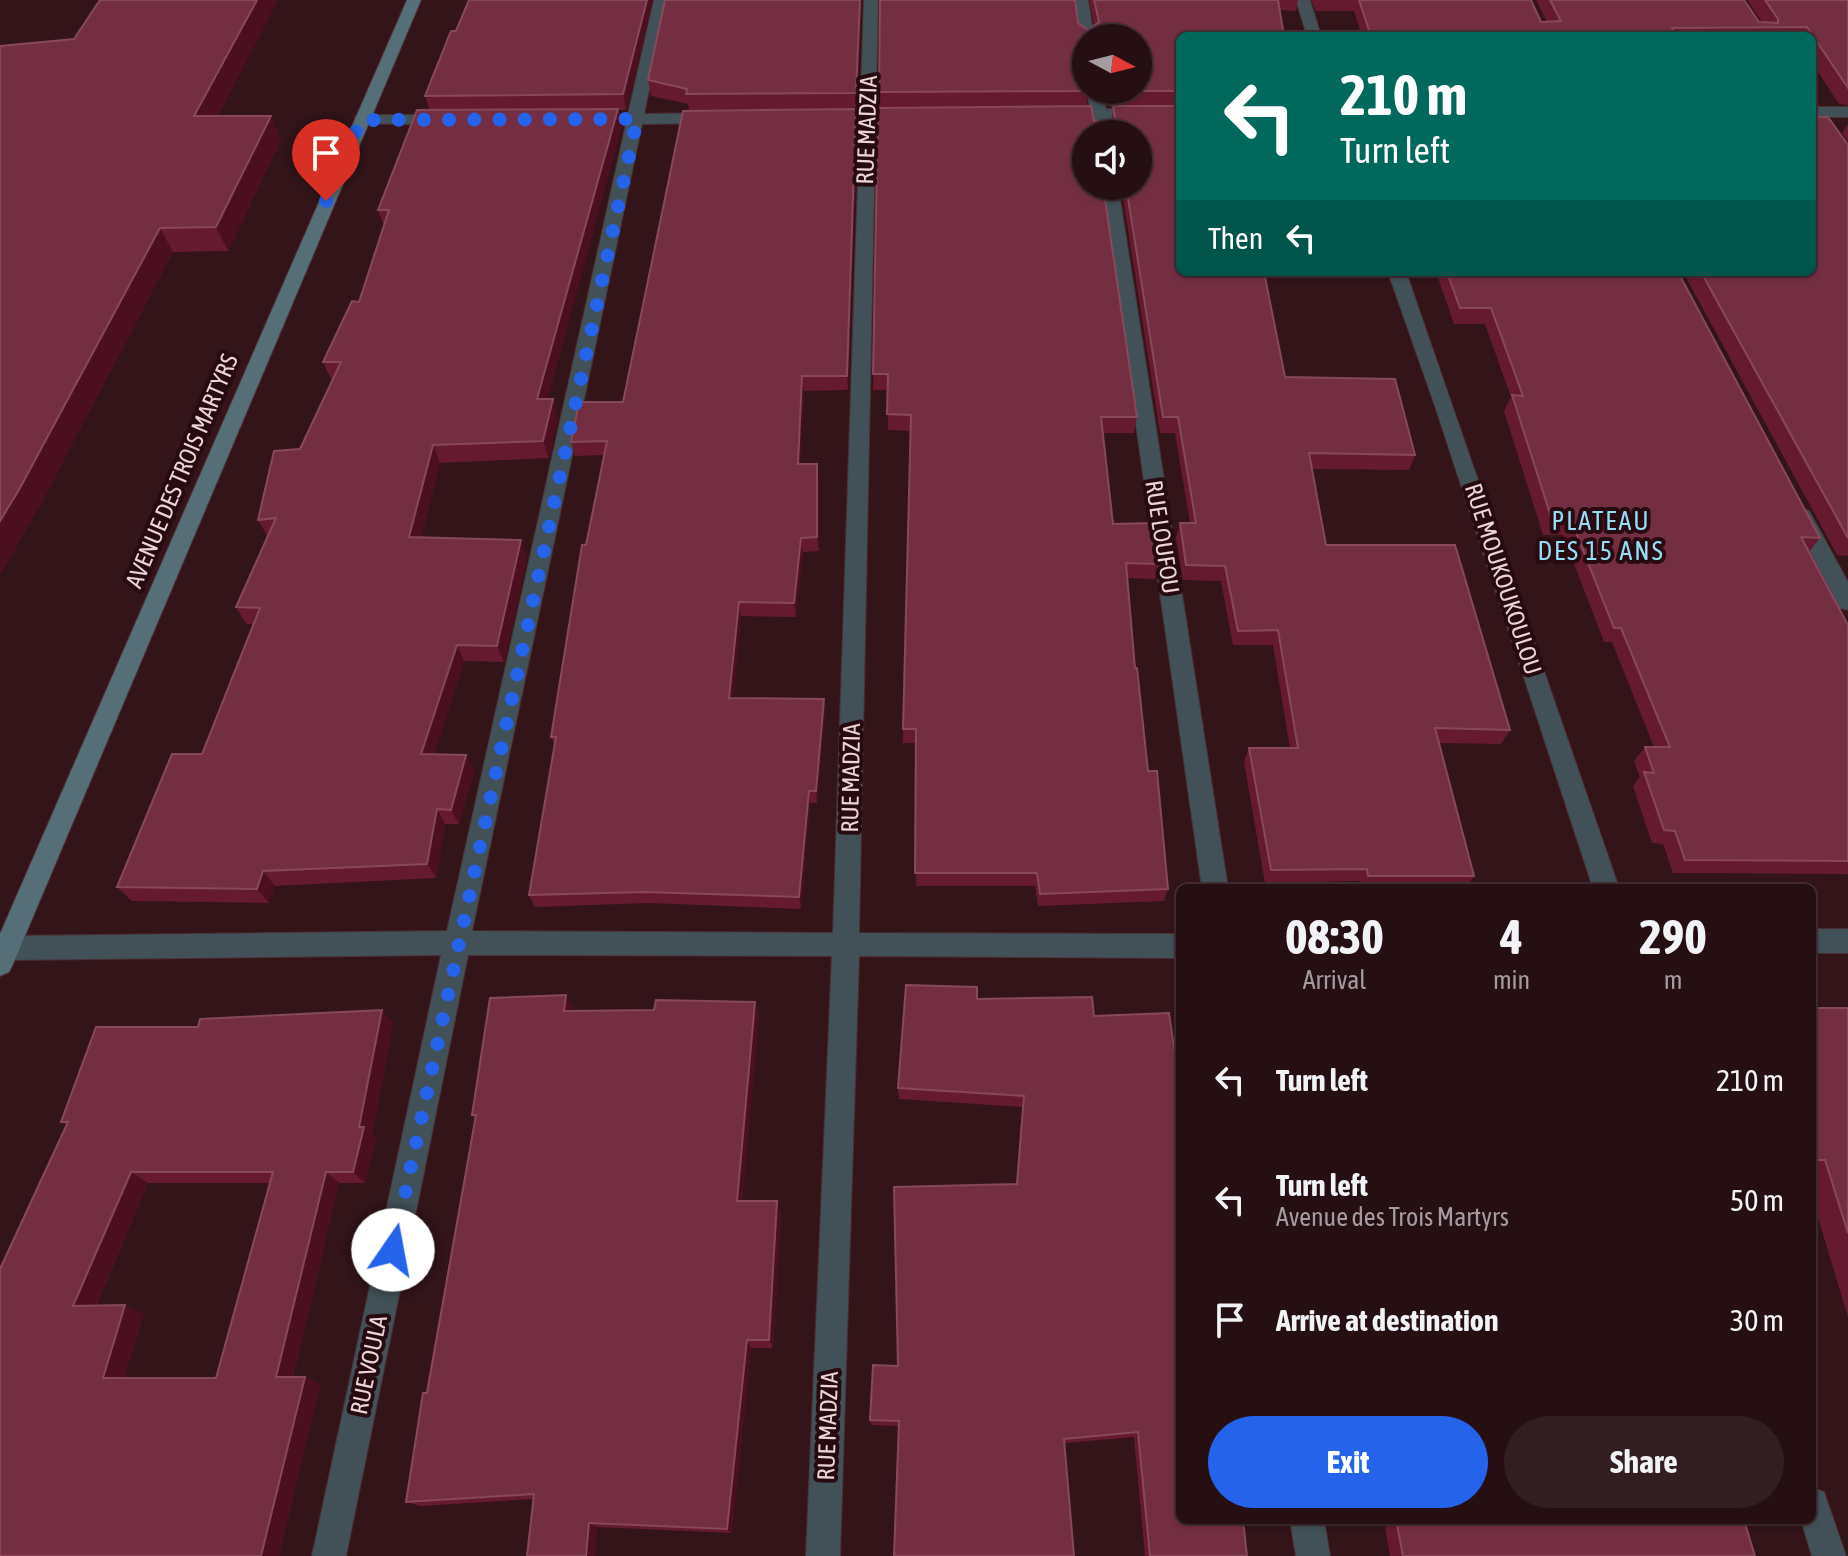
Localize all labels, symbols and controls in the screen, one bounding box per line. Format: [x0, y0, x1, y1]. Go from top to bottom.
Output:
north arrow [1072, 24, 1152, 104]
map controls [1072, 24, 1152, 200]
text: 210 m [1340, 63, 1467, 127]
icon: left [1208, 64, 1312, 168]
street label: RUE MADZIA [851, 75, 882, 185]
pin [292, 119, 360, 201]
button: sound [1072, 120, 1152, 200]
text: Turn left [1340, 129, 1450, 171]
icon: arrive [304, 131, 348, 175]
icon: left [1279, 216, 1323, 260]
text: Then [1208, 221, 1263, 255]
street label: AVENUE DES TROIS MARTYRS [120, 350, 243, 592]
street label: RUE LOUFOU [1140, 478, 1185, 596]
street label: RUE MOUKOUKOULOU [1460, 480, 1547, 678]
district label: PLATEAU DES 15 ANS [1537, 506, 1665, 566]
street label: RUE MADZIA [836, 723, 865, 833]
text: 08:30 [1285, 909, 1384, 964]
text: 4 [1500, 909, 1523, 964]
text: 290 [1639, 909, 1707, 964]
text: Arrival [1303, 965, 1366, 995]
text: min [1493, 965, 1530, 995]
text: m [1664, 965, 1682, 995]
icon: left [1208, 1058, 1252, 1102]
text: Turn left [1276, 1063, 1368, 1097]
text: 210 m [1716, 1063, 1784, 1097]
text: Turn left [1276, 1168, 1368, 1202]
icon: left [1208, 1178, 1252, 1222]
text: 50 m [1730, 1183, 1784, 1217]
text: Avenue des Trois Martyrs [1276, 1202, 1509, 1232]
position arrow [351, 1208, 435, 1292]
icon: arrive [1208, 1298, 1252, 1342]
text: Arrive at destination [1276, 1303, 1498, 1337]
text: 30 m [1730, 1303, 1784, 1337]
street label: RUE VOULA [345, 1313, 392, 1417]
street label: RUE MADZIA [812, 1371, 843, 1481]
button: Exit [1208, 1416, 1488, 1508]
button: Share [1504, 1416, 1784, 1508]

